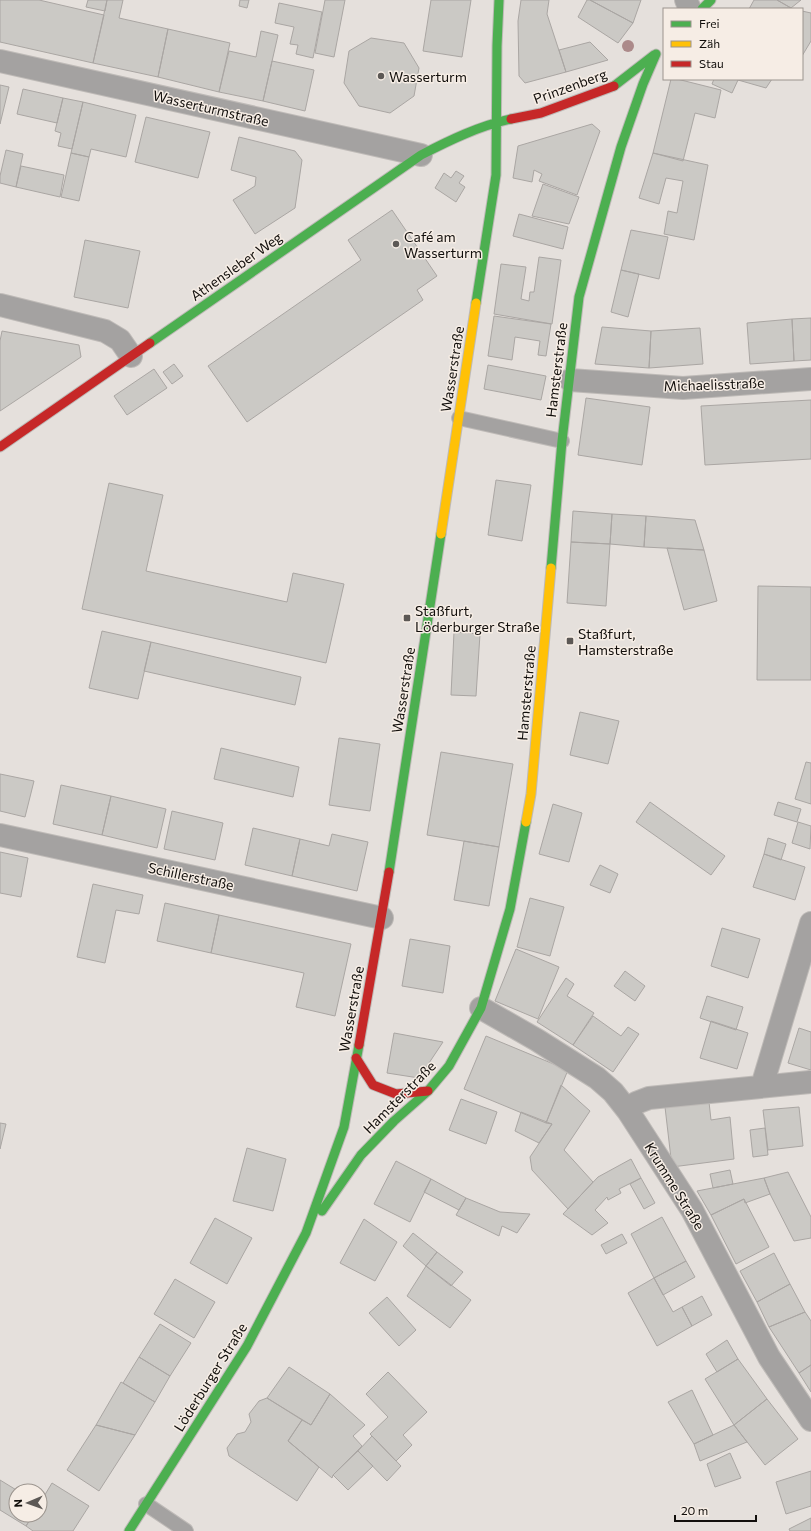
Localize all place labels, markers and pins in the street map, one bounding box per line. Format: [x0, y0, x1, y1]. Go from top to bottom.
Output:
place label: Wasserturm [389, 68, 467, 85]
marker: Wasserturm [376, 71, 386, 81]
place label: Café am Wasserturm [404, 228, 482, 261]
marker: Café am Wasserturm [391, 239, 401, 249]
place label: Staßfurt, Löderburger Straße [415, 602, 540, 635]
marker: Staßfurt, Löderburger Straße [402, 613, 412, 623]
place label: Staßfurt, Hamsterstraße [578, 625, 673, 658]
marker: Staßfurt, Hamsterstraße [565, 636, 575, 646]

